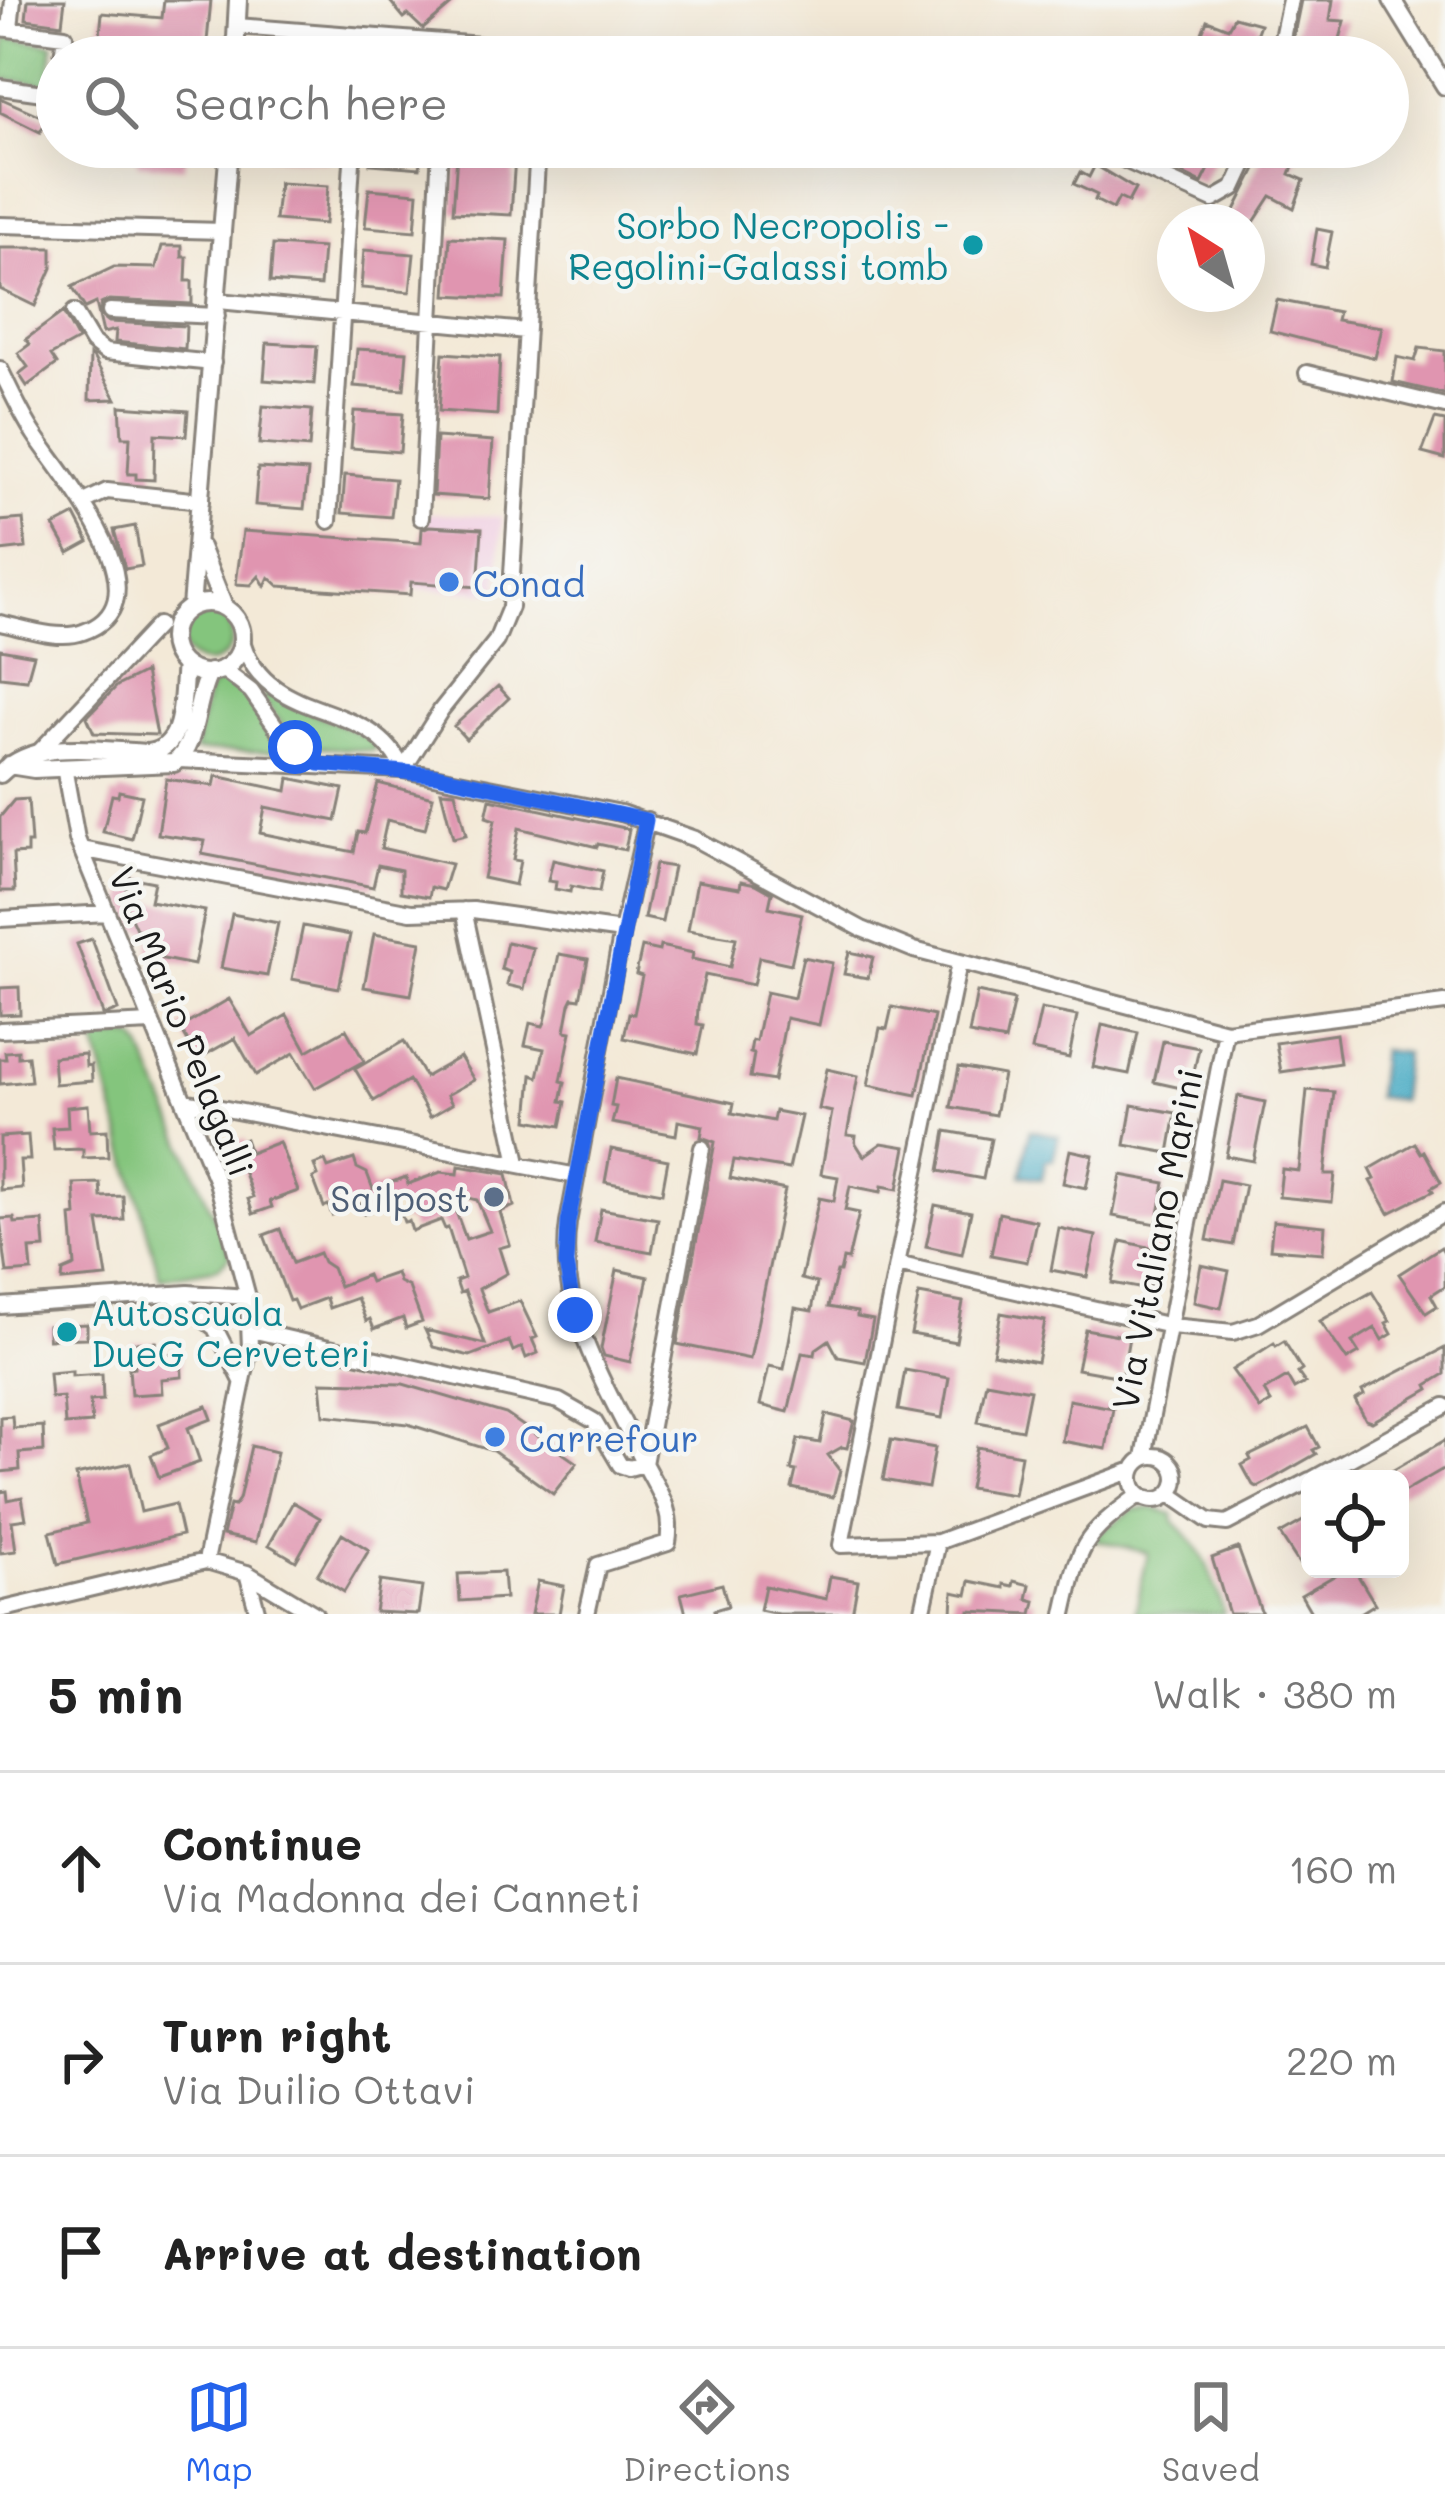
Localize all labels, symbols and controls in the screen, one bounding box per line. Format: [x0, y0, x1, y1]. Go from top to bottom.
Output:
search box [36, 36, 1409, 168]
icon: search [78, 69, 144, 135]
text: Search here [174, 73, 448, 131]
place label: Sorbo Necropolis - Regolini-Galassi tomb [568, 201, 949, 289]
north arrow [1157, 204, 1265, 312]
marker: Sorbo Necropolis - Regolini-Galassi tomb [960, 232, 986, 258]
place label: Conad [473, 559, 585, 606]
marker: Conad [436, 569, 462, 595]
route start [268, 720, 322, 774]
street label: Via Mario Pelagalli [100, 860, 266, 1182]
street label: Via Vitaliano Marini [1100, 1064, 1212, 1414]
place label: Sailpost [330, 1174, 470, 1221]
marker: Sailpost [481, 1184, 507, 1210]
place label: Autoscuola DueG Cerveteri [91, 1288, 371, 1376]
route end [548, 1288, 602, 1342]
marker: Autoscuola DueG Cerveteri [54, 1319, 80, 1345]
place label: Carrefour [519, 1414, 699, 1461]
marker: Carrefour [482, 1424, 508, 1450]
map controls [1301, 1470, 1409, 1578]
button: locate [1301, 1470, 1409, 1578]
text: 5 min [48, 1659, 183, 1726]
text: Walk · 380 m [1152, 1667, 1397, 1718]
text: Continue [162, 1813, 362, 1871]
icon: ahead [48, 1835, 114, 1901]
text: 160 m [1288, 1842, 1397, 1893]
text: Via Madonna dei Canneti [162, 1871, 641, 1922]
text: Turn right [162, 2005, 391, 2063]
icon: right [48, 2027, 114, 2093]
text: 220 m [1286, 2034, 1397, 2085]
text: Via Duilio Ottavi [162, 2063, 475, 2114]
icon: arrive [48, 2219, 114, 2285]
text: Arrive at destination [162, 2223, 642, 2281]
tab: Map [185, 2374, 253, 2489]
tab: Directions [623, 2374, 791, 2489]
tab: Saved [1162, 2374, 1260, 2489]

